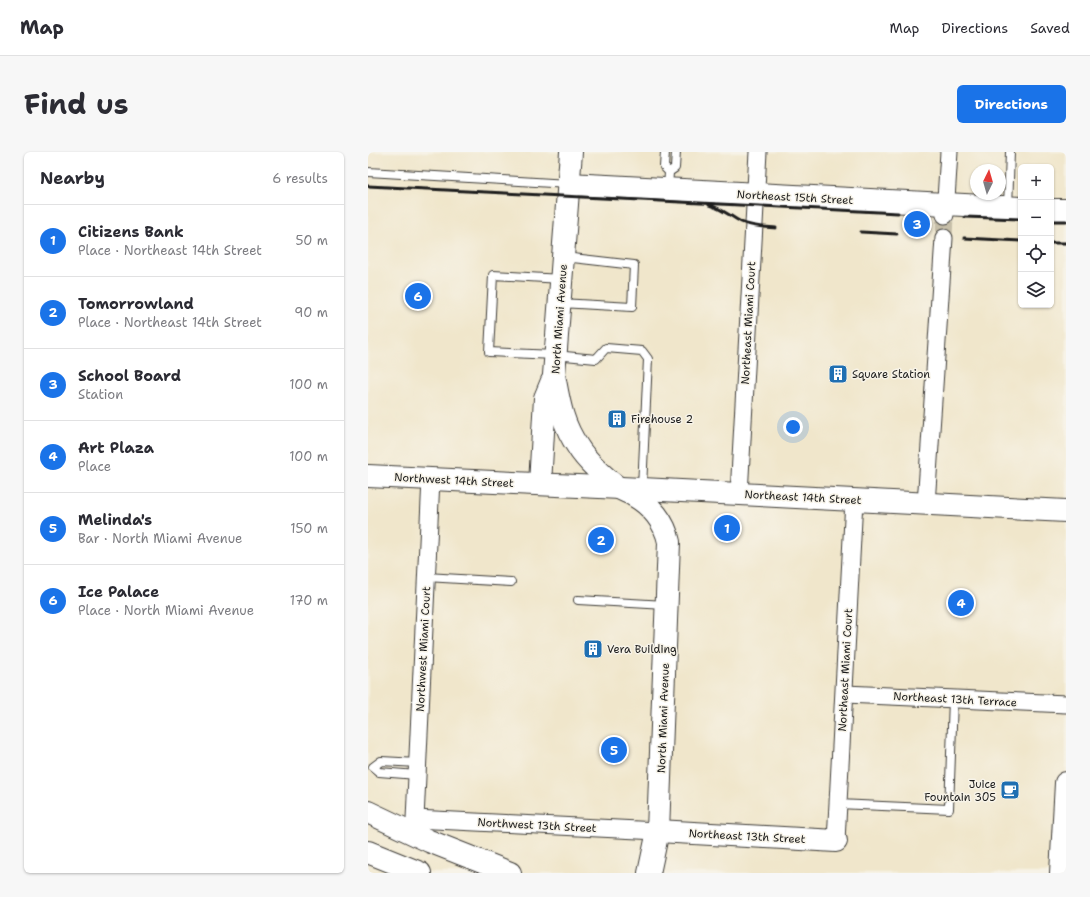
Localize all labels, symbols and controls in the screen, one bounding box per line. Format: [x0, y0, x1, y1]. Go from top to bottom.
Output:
text: Map [20, 15, 64, 40]
text: Map [890, 19, 920, 37]
text: Directions [942, 19, 1008, 37]
text: Saved [1030, 19, 1070, 37]
text: Find us [24, 85, 129, 123]
button: Directions [957, 85, 1066, 123]
north arrow [970, 164, 1006, 200]
map controls [1018, 164, 1054, 308]
button: + [1018, 164, 1054, 200]
text: Nearby [40, 167, 105, 189]
text: 6 results [272, 170, 328, 187]
street label: Northeast 15th Street [736, 187, 854, 208]
button: − [1018, 200, 1054, 236]
pin: 3 [904, 209, 930, 239]
text: Citizens Bank [78, 222, 184, 242]
text: 1 [50, 232, 56, 249]
text: 50 m [295, 232, 328, 249]
button: locate [1018, 236, 1054, 272]
text: Place · Northeast 14th Street [78, 242, 262, 259]
street label: Northeast Miami Court [738, 261, 759, 385]
street label: North Miami Avenue [548, 263, 571, 375]
button: layers [1018, 272, 1054, 308]
pin: 6 [405, 281, 431, 311]
text: Tomorrowland [78, 294, 194, 314]
text: 2 [48, 304, 58, 321]
text: 90 m [294, 304, 328, 321]
text: Place · Northeast 14th Street [78, 314, 262, 331]
building icon: Square Station [827, 363, 849, 385]
text: School Board [78, 366, 181, 386]
place label: Square Station [852, 367, 930, 382]
text: 3 [48, 376, 58, 393]
text: 100 m [289, 376, 328, 393]
text: Station [78, 386, 123, 403]
building icon: Firehouse 2 [606, 408, 628, 430]
place label: Firehouse 2 [631, 412, 693, 427]
your location [783, 417, 803, 437]
text: Art Plaza [78, 438, 154, 458]
text: 4 [48, 448, 58, 465]
text: 100 m [289, 448, 328, 465]
text: Place [78, 458, 111, 475]
street label: Northwest 14th Street [394, 470, 514, 491]
street label: Northeast 14th Street [744, 487, 862, 508]
text: Melinda's [78, 510, 152, 530]
pin: 1 [714, 513, 740, 543]
text: 5 [49, 520, 57, 537]
text: 150 m [290, 520, 328, 537]
pin: 2 [588, 525, 614, 555]
text: Bar · North Miami Avenue [78, 530, 242, 547]
text: Ice Palace [78, 582, 159, 602]
street label: Northwest Miami Court [413, 586, 434, 712]
pin: 4 [948, 588, 974, 618]
text: 6 [48, 592, 58, 609]
text: 170 m [290, 592, 328, 609]
text: Place · North Miami Avenue [78, 602, 254, 619]
street label: Northeast Miami Court [835, 608, 856, 732]
building icon: Vera Building [582, 638, 604, 660]
place label: Vera Building [607, 642, 677, 657]
street label: North Miami Avenue [654, 663, 673, 773]
street label: Northeast 13th Terrace [893, 689, 1017, 710]
pin: 5 [601, 735, 627, 765]
place label: Juice Fountain 305 [924, 777, 996, 805]
cafe icon: Juice Fountain 305 [999, 779, 1021, 801]
street label: Northwest 13th Street [477, 815, 597, 836]
street label: Northeast 13th Street [688, 826, 806, 847]

